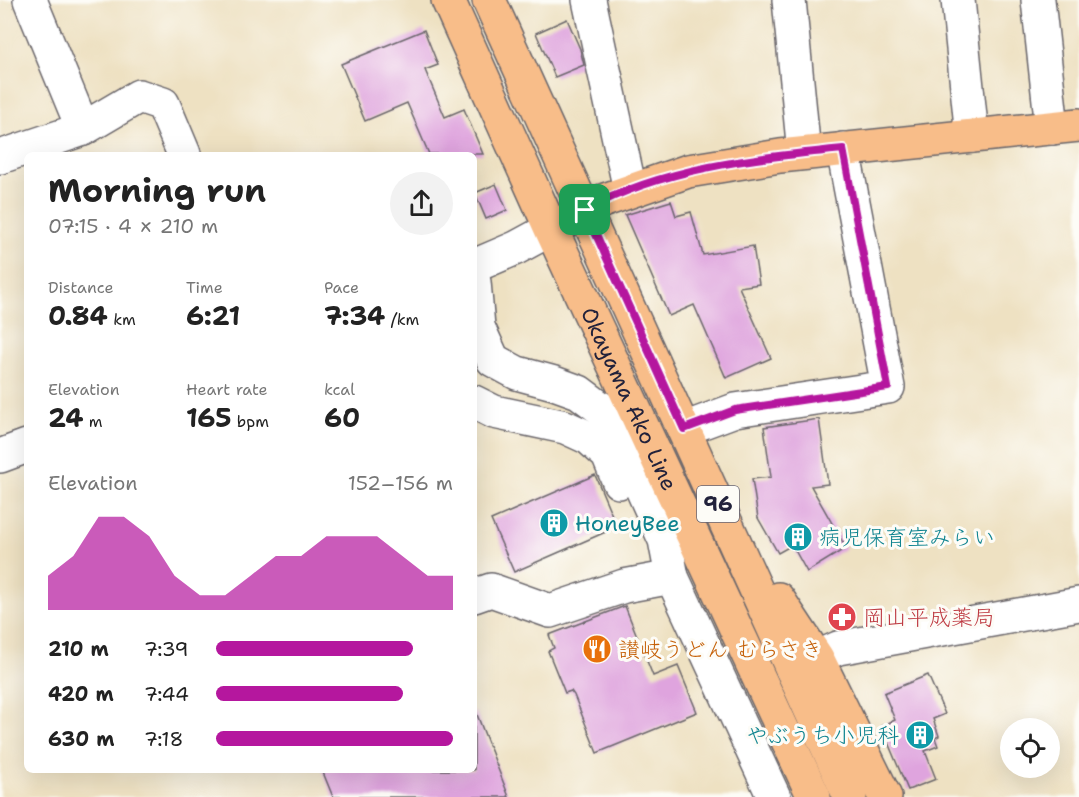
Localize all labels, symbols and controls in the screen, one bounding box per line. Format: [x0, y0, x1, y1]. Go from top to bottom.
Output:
text: Morning run [48, 168, 266, 213]
button: share [390, 172, 453, 235]
pin [559, 184, 610, 235]
icon: arrive [568, 193, 601, 226]
text: 07:15 · 4 × 210 m [48, 213, 218, 239]
text: Distance [48, 277, 114, 298]
text: Time [186, 277, 223, 298]
text: Pace [324, 277, 359, 298]
text: 0.84 [48, 298, 108, 333]
text: 6:21 [186, 298, 240, 333]
text: 7:34 [324, 298, 385, 333]
street label: Okayama Ako Line [575, 302, 684, 495]
text: km [108, 309, 136, 330]
text: /km [385, 309, 419, 330]
text: Elevation [48, 379, 120, 400]
text: Heart rate [186, 379, 268, 400]
text: kcal [324, 379, 355, 400]
text: 24 [48, 400, 83, 435]
text: 165 [186, 400, 231, 435]
text: 60 [324, 400, 360, 435]
text: m [83, 411, 103, 432]
text: bpm [231, 411, 269, 432]
text: Elevation [48, 470, 138, 496]
text: 152–156 m [348, 470, 453, 496]
road number: 96 [697, 486, 739, 522]
building icon: HoneyBee [538, 507, 570, 539]
place label: HoneyBee [575, 509, 680, 538]
building icon: 病児保育室みらい [782, 521, 814, 553]
place label: 病児保育室みらい [819, 523, 995, 552]
pharmacy icon: 岡山平成薬局 [826, 601, 858, 633]
place label: 岡山平成薬局 [863, 603, 995, 632]
restaurant icon: 讃岐うどん むらさき [581, 633, 613, 665]
place label: 讃岐うどん むらさき [618, 635, 823, 664]
text: 210 m [48, 636, 109, 662]
text: 7:39 [144, 636, 189, 662]
text: 420 m [48, 681, 114, 707]
text: 7:44 [144, 681, 189, 707]
map controls [1000, 718, 1060, 778]
button: locate [1000, 718, 1060, 778]
building icon: やぶうち小児科 [904, 719, 936, 751]
place label: やぶうち小児科 [746, 721, 899, 750]
text: 630 m [48, 726, 114, 752]
text: 7:18 [144, 726, 183, 752]

